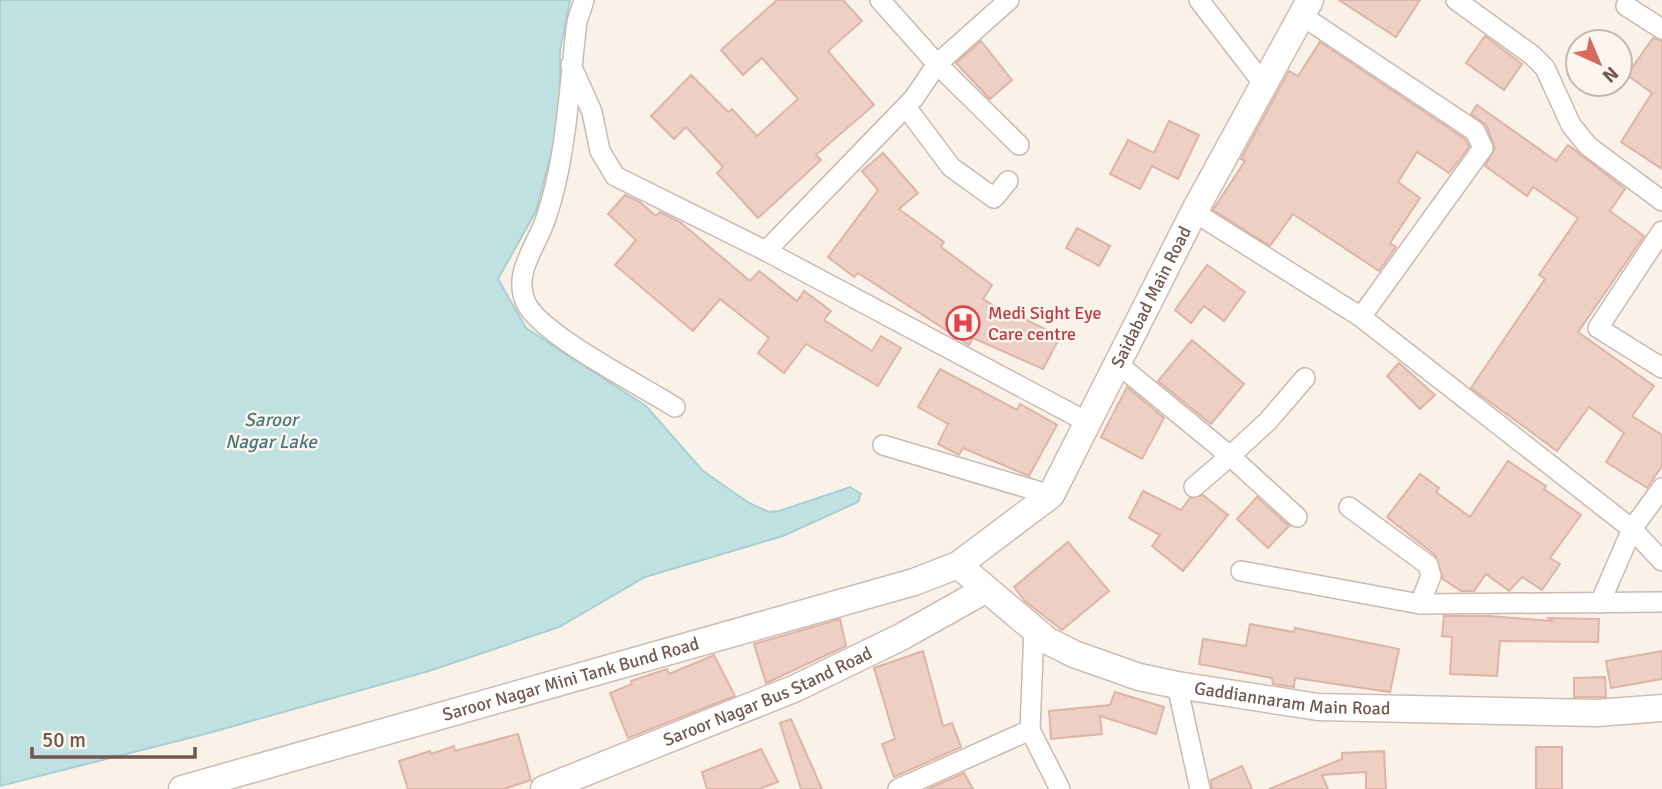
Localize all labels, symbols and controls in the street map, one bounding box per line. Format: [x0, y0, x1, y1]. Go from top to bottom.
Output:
north arrow [1564, 28, 1634, 98]
text: N [1597, 61, 1623, 88]
street label: Saidabad Main Road [1106, 223, 1196, 372]
place label: Medi Sight Eye Care centre [988, 302, 1101, 345]
hospital icon: Medi Sight Eye Care centre [944, 304, 982, 342]
water label: Saroor Nagar Lake [225, 408, 318, 454]
street label: Saroor Nagar Mini Tank Bund Road [440, 632, 702, 726]
street label: Saroor Nagar Bus Stand Road [660, 642, 876, 751]
street label: Gaddiannaram Main Road [1193, 677, 1391, 720]
scale bar [32, 716, 194, 760]
text: 50 m [42, 727, 86, 753]

